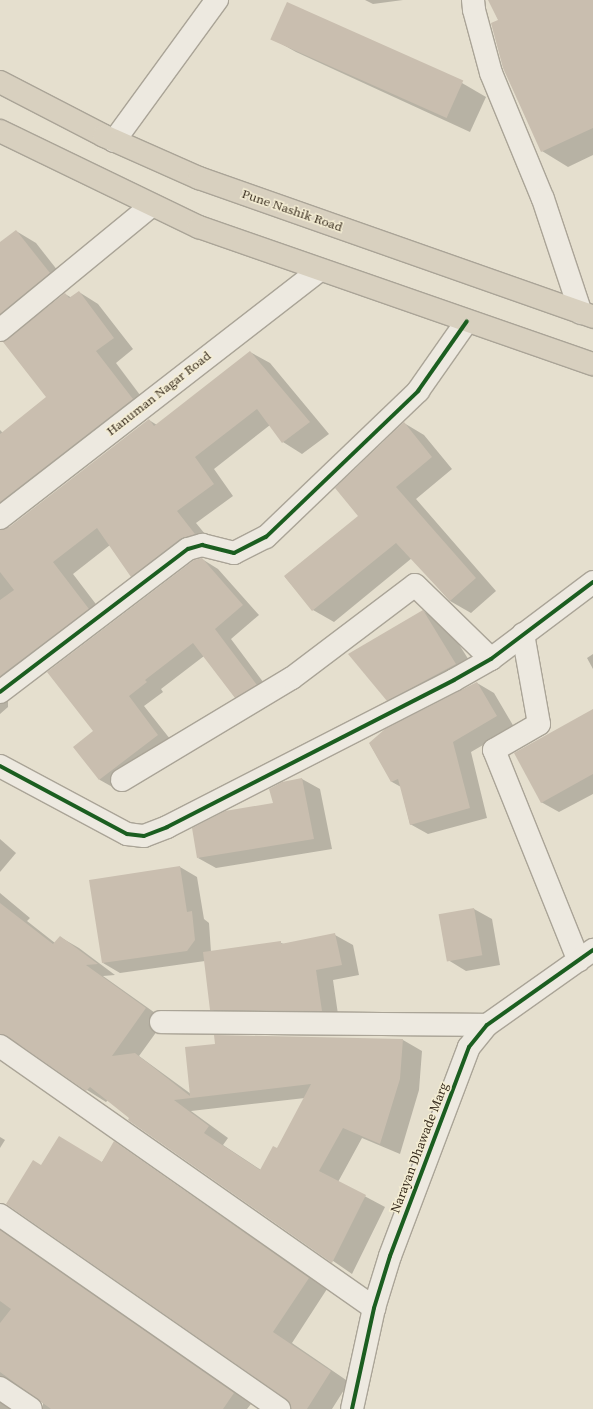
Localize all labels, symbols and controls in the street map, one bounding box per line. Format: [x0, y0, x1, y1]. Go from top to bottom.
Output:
street label: Pune Nashik Road [240, 186, 344, 236]
street label: Hanuman Nagar Road [104, 348, 214, 440]
street label: Narayan Dhawade Marg [388, 1081, 452, 1215]

